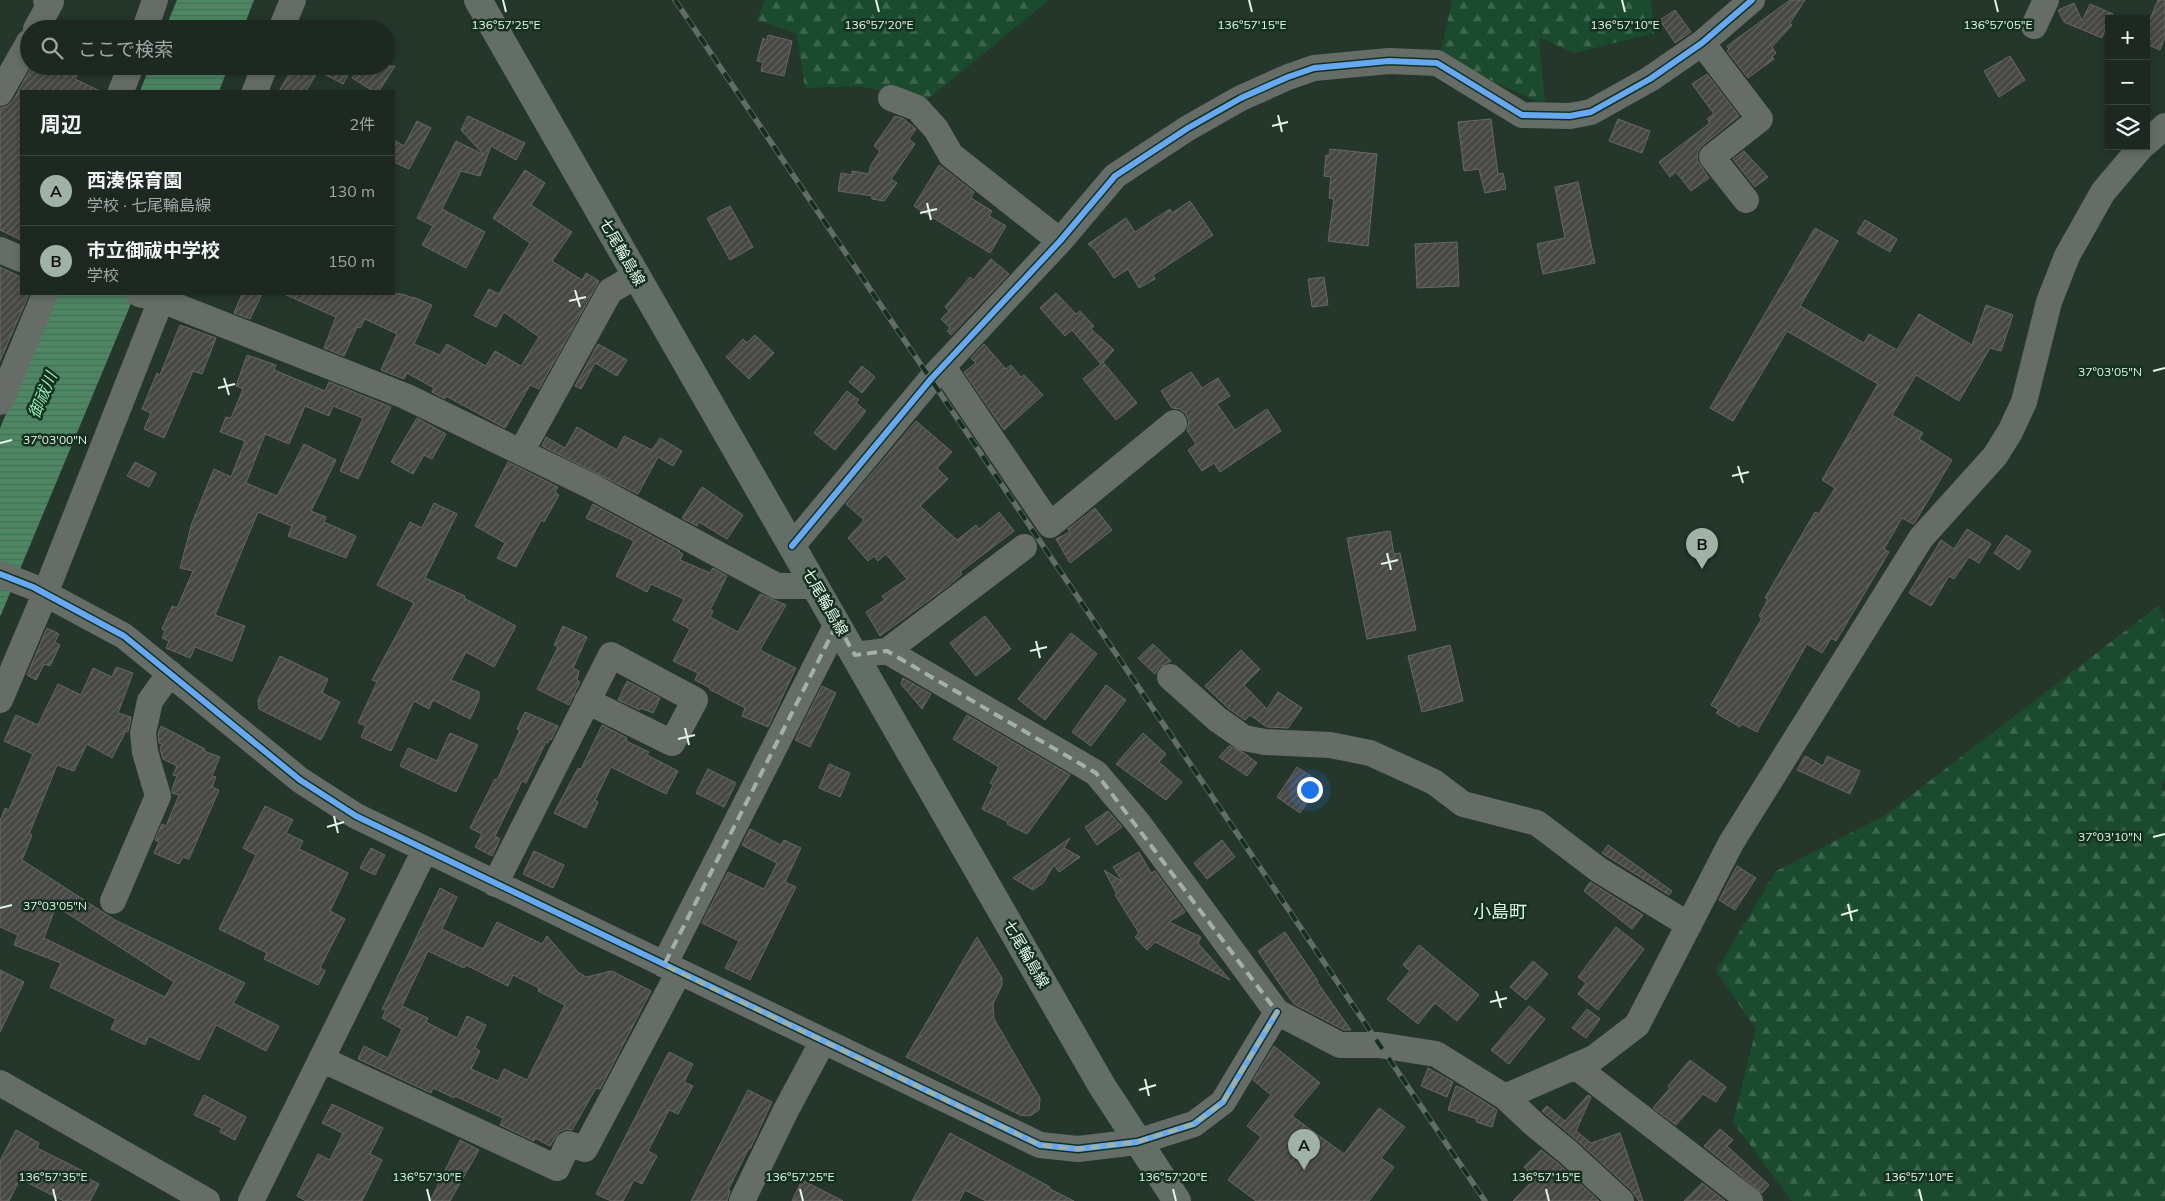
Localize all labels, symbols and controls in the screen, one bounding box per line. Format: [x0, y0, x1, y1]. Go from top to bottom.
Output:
map controls [2105, 15, 2150, 150]
button: + [2105, 15, 2150, 60]
text: 136°57'25"E [471, 17, 541, 32]
text: 136°57'20"E [844, 17, 914, 32]
text: 136°57'15"E [1217, 17, 1287, 32]
text: 136°57'10"E [1590, 17, 1660, 32]
text: 136°57'05"E [1963, 17, 2033, 32]
search box [20, 20, 395, 75]
icon: search [38, 34, 66, 62]
text: ここで検索 [78, 37, 173, 61]
button: − [2105, 60, 2150, 105]
button: layers [2105, 105, 2150, 150]
text: 周辺 [40, 111, 82, 137]
text: 2件 [349, 114, 375, 134]
text: 西湊保育園 [87, 168, 182, 192]
text: A [50, 181, 62, 201]
text: 130 m [328, 181, 375, 201]
text: 学校 · 七尾輪島線 [87, 195, 211, 215]
street label: 七尾輪島線 [595, 215, 649, 289]
text: 市立御祓中学校 [87, 238, 220, 262]
text: B [50, 251, 62, 271]
text: 150 m [328, 251, 375, 271]
text: 学校 [87, 265, 119, 285]
text: 37°03'05"N [2078, 364, 2142, 379]
water label: 御祓川 [23, 367, 61, 421]
text: 37°03'00"N [23, 432, 87, 447]
pin: B [1686, 528, 1718, 569]
street label: 七尾輪島線 [798, 565, 852, 639]
your location [1297, 777, 1323, 803]
text: 37°03'10"N [2078, 829, 2142, 844]
text: 37°03'05"N [23, 898, 87, 913]
district label: 小島町 [1473, 900, 1527, 923]
street label: 七尾輪島線 [999, 917, 1053, 991]
pin: A [1288, 1129, 1320, 1170]
text: 136°57'35"E [18, 1169, 88, 1184]
text: 136°57'30"E [392, 1169, 462, 1184]
text: 136°57'25"E [765, 1169, 835, 1184]
text: 136°57'20"E [1138, 1169, 1208, 1184]
text: 136°57'15"E [1511, 1169, 1581, 1184]
text: 136°57'10"E [1884, 1169, 1954, 1184]

